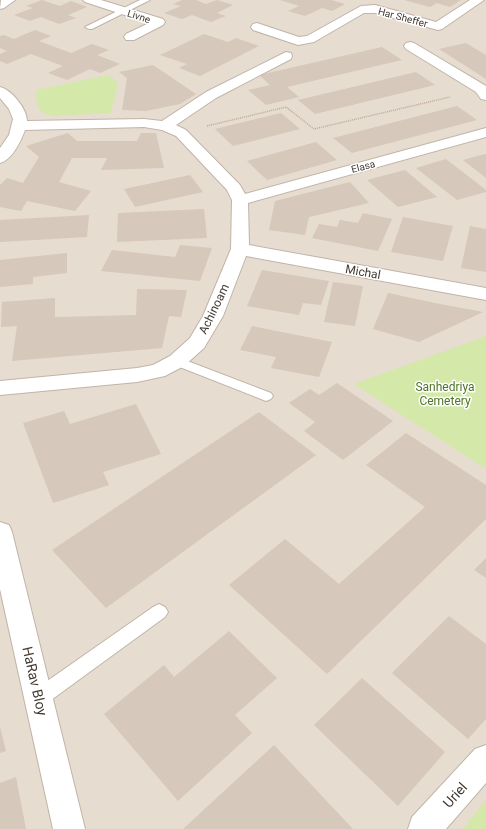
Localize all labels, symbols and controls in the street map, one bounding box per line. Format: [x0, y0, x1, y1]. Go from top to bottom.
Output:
street label: Har Sheffer [377, 6, 429, 30]
street label: Livne [126, 8, 152, 25]
street label: Elasa [350, 158, 376, 175]
street label: Michal [344, 262, 382, 282]
street label: Achinoam [196, 282, 232, 336]
park label: Sanhedriya Cemetery [415, 380, 475, 408]
street label: HaRav Bloy [19, 645, 51, 718]
street label: Uriel [440, 779, 470, 811]

